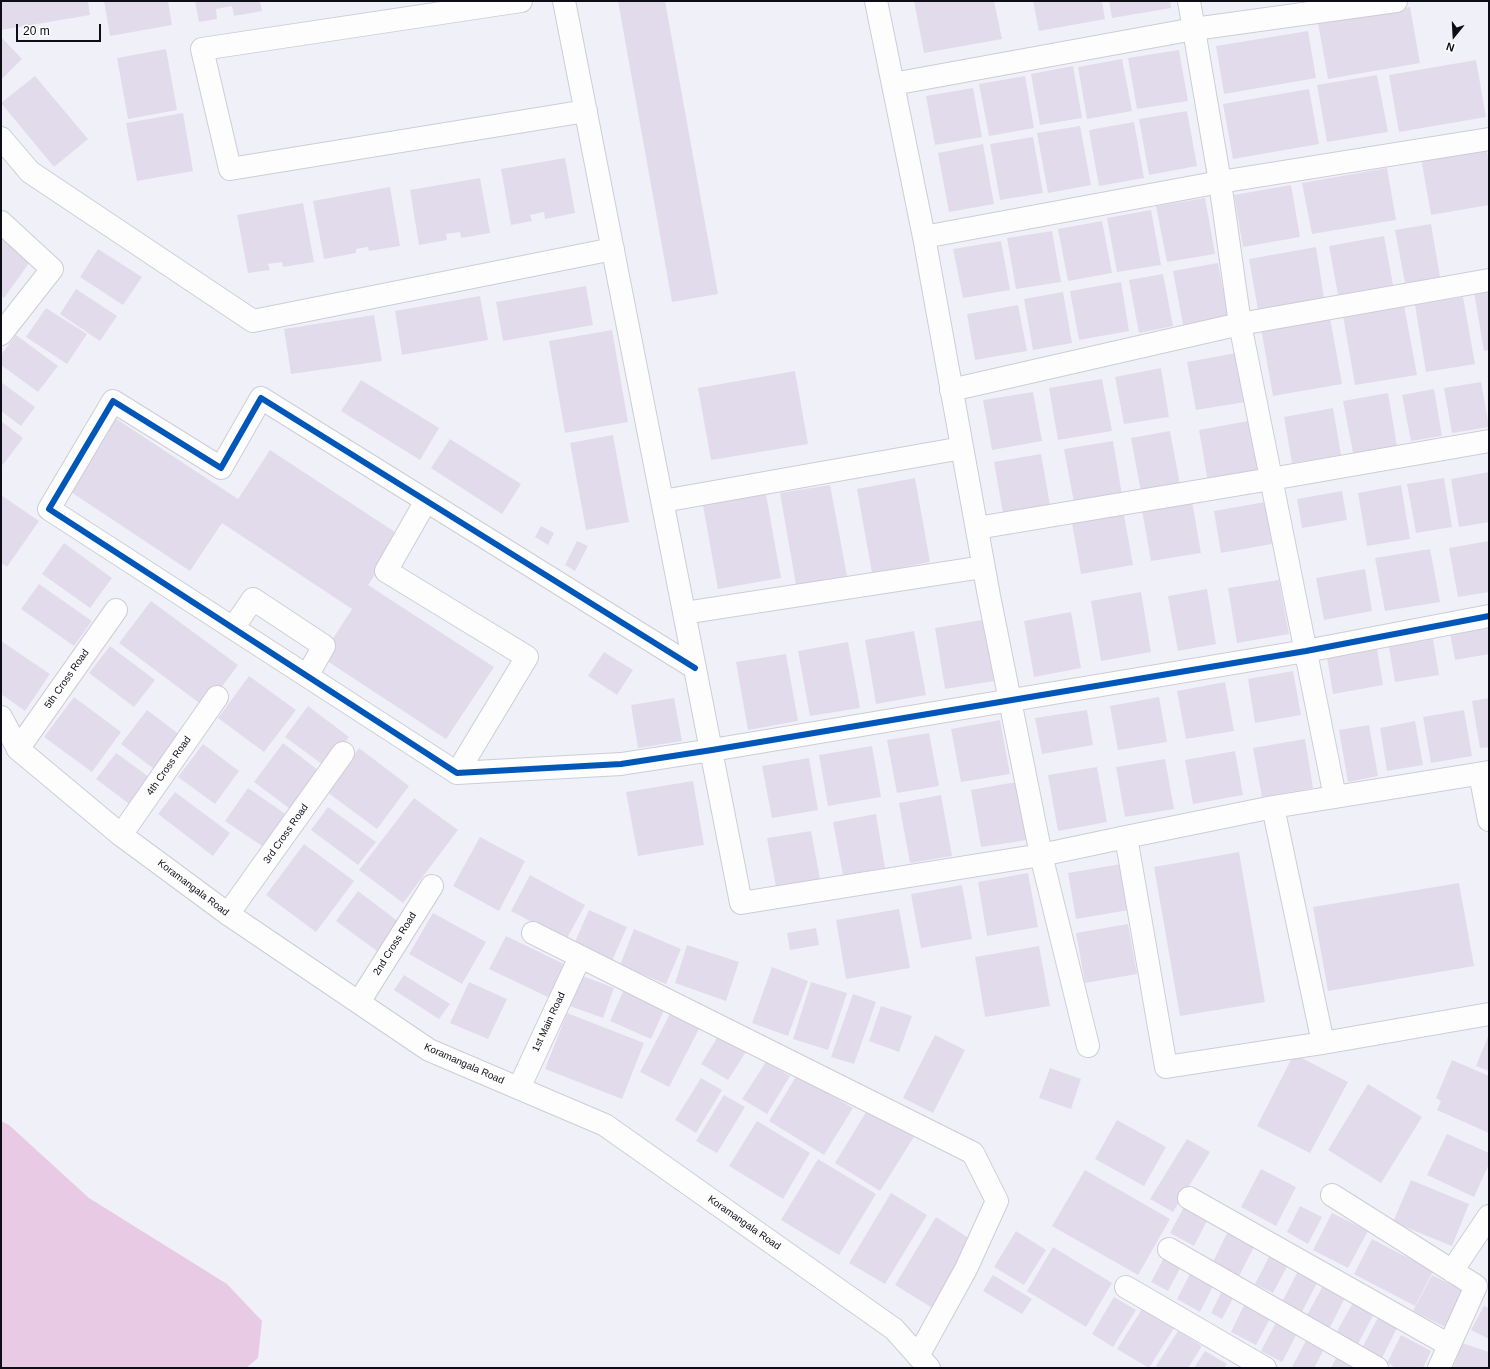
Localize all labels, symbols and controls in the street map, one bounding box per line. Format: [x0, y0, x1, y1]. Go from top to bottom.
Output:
scale bar [18, 16, 103, 42]
north arrow [1434, 16, 1474, 56]
text: 20 m [23, 24, 50, 38]
text: N [1445, 40, 1456, 54]
street label: 5th Cross Road [42, 647, 92, 711]
street label: 4th Cross Road [144, 734, 194, 798]
street label: 3rd Cross Road [261, 802, 311, 866]
street label: Koramangala Road [155, 857, 231, 919]
street label: 2nd Cross Road [371, 910, 419, 978]
street label: 1st Main Road [530, 990, 568, 1054]
street label: Koramangala Road [422, 1041, 506, 1087]
street label: Koramangala Road [705, 1193, 783, 1253]

